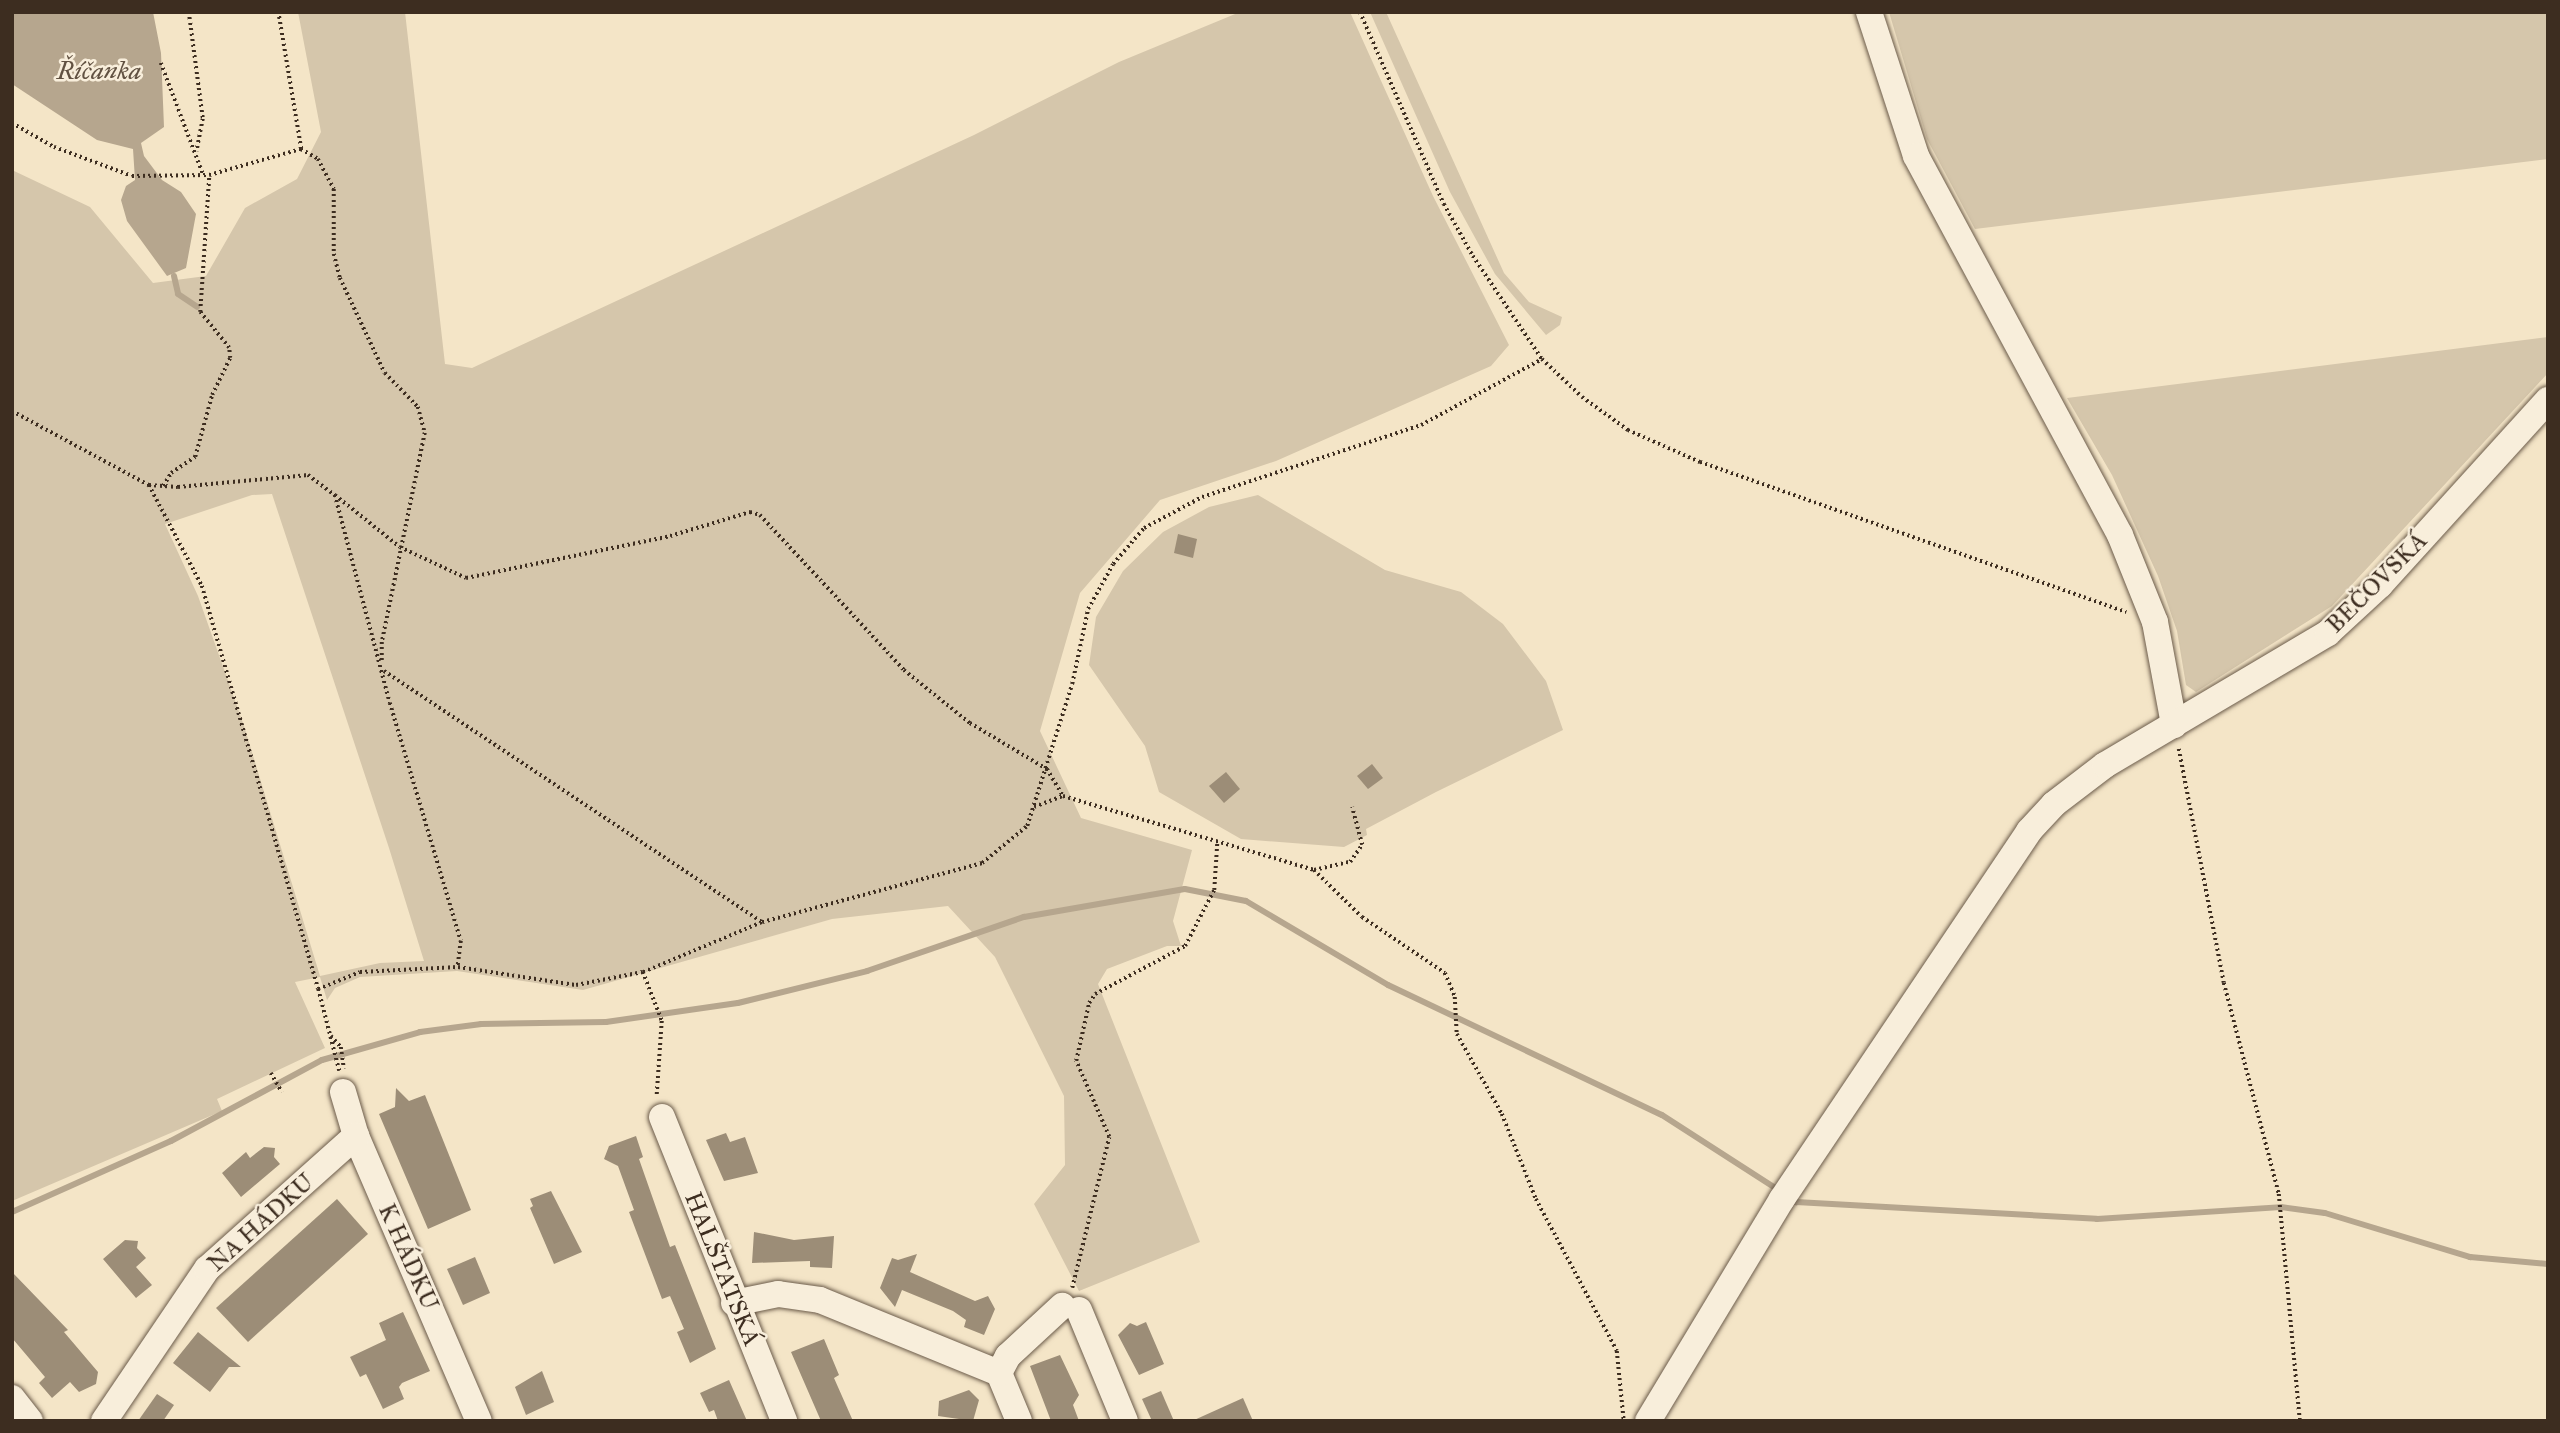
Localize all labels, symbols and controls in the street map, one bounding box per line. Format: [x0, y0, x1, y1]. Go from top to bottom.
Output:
water label: Říčanka [57, 55, 141, 87]
street label: BEČOVSKÁ [2321, 527, 2433, 639]
street label: NA HÁDKU [202, 1168, 320, 1278]
street label: HALŠTATSKÁ [678, 1188, 766, 1350]
street label: K HÁDKU [372, 1199, 444, 1315]

